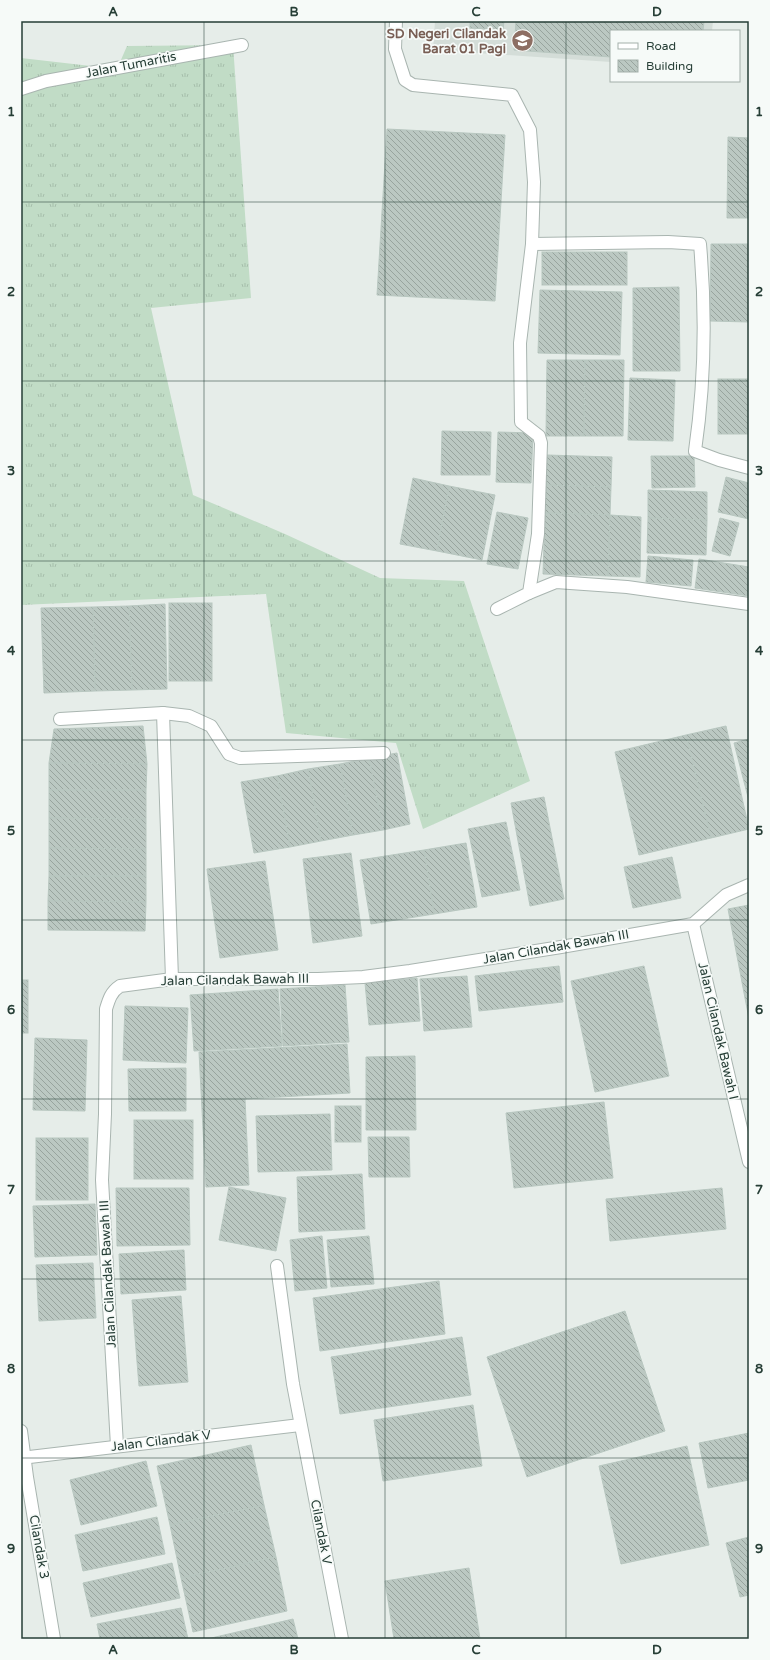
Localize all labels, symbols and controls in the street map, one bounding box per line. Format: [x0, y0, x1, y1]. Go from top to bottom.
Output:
text: A [108, 4, 118, 20]
text: B [289, 4, 299, 20]
text: C [471, 4, 481, 20]
text: D [652, 4, 662, 20]
place label: SD Negeri Cilandak Barat 01 Pagi [387, 26, 506, 57]
school or university icon: SD Negeri Cilandak Barat 01 Pagi [509, 28, 535, 54]
legend [610, 30, 740, 82]
text: Road [646, 39, 676, 53]
street label: Jalan Tumaritis [84, 48, 178, 82]
text: Building [646, 59, 693, 73]
text: 1 [7, 104, 15, 120]
text: 1 [755, 104, 763, 120]
text: 2 [7, 284, 15, 300]
text: 2 [755, 284, 763, 300]
text: 3 [7, 463, 15, 479]
text: 3 [755, 463, 763, 479]
text: 4 [7, 643, 16, 659]
text: 4 [755, 643, 764, 659]
text: 5 [7, 823, 15, 839]
text: 5 [755, 823, 763, 839]
street label: Jalan Cilandak Bawah III [482, 926, 630, 968]
street label: Jalan Cilandak Bawah I [694, 961, 742, 1101]
street label: Jalan Cilandak Bawah III [161, 971, 309, 989]
text: 6 [7, 1002, 15, 1018]
text: 6 [755, 1002, 763, 1018]
text: 7 [7, 1182, 15, 1198]
text: 7 [755, 1182, 763, 1198]
street label: Jalan Cilandak Bawah III [96, 1200, 120, 1348]
text: 8 [7, 1361, 15, 1377]
text: 8 [755, 1361, 763, 1377]
street label: Jalan Cilandak V [110, 1427, 212, 1455]
street label: Cilandak V [307, 1498, 335, 1566]
street label: Cilandak 3 [25, 1514, 53, 1580]
text: 9 [7, 1541, 15, 1557]
text: 9 [755, 1541, 763, 1557]
text: A [108, 1642, 118, 1658]
text: B [289, 1642, 299, 1658]
text: C [471, 1642, 481, 1658]
text: D [652, 1642, 662, 1658]

